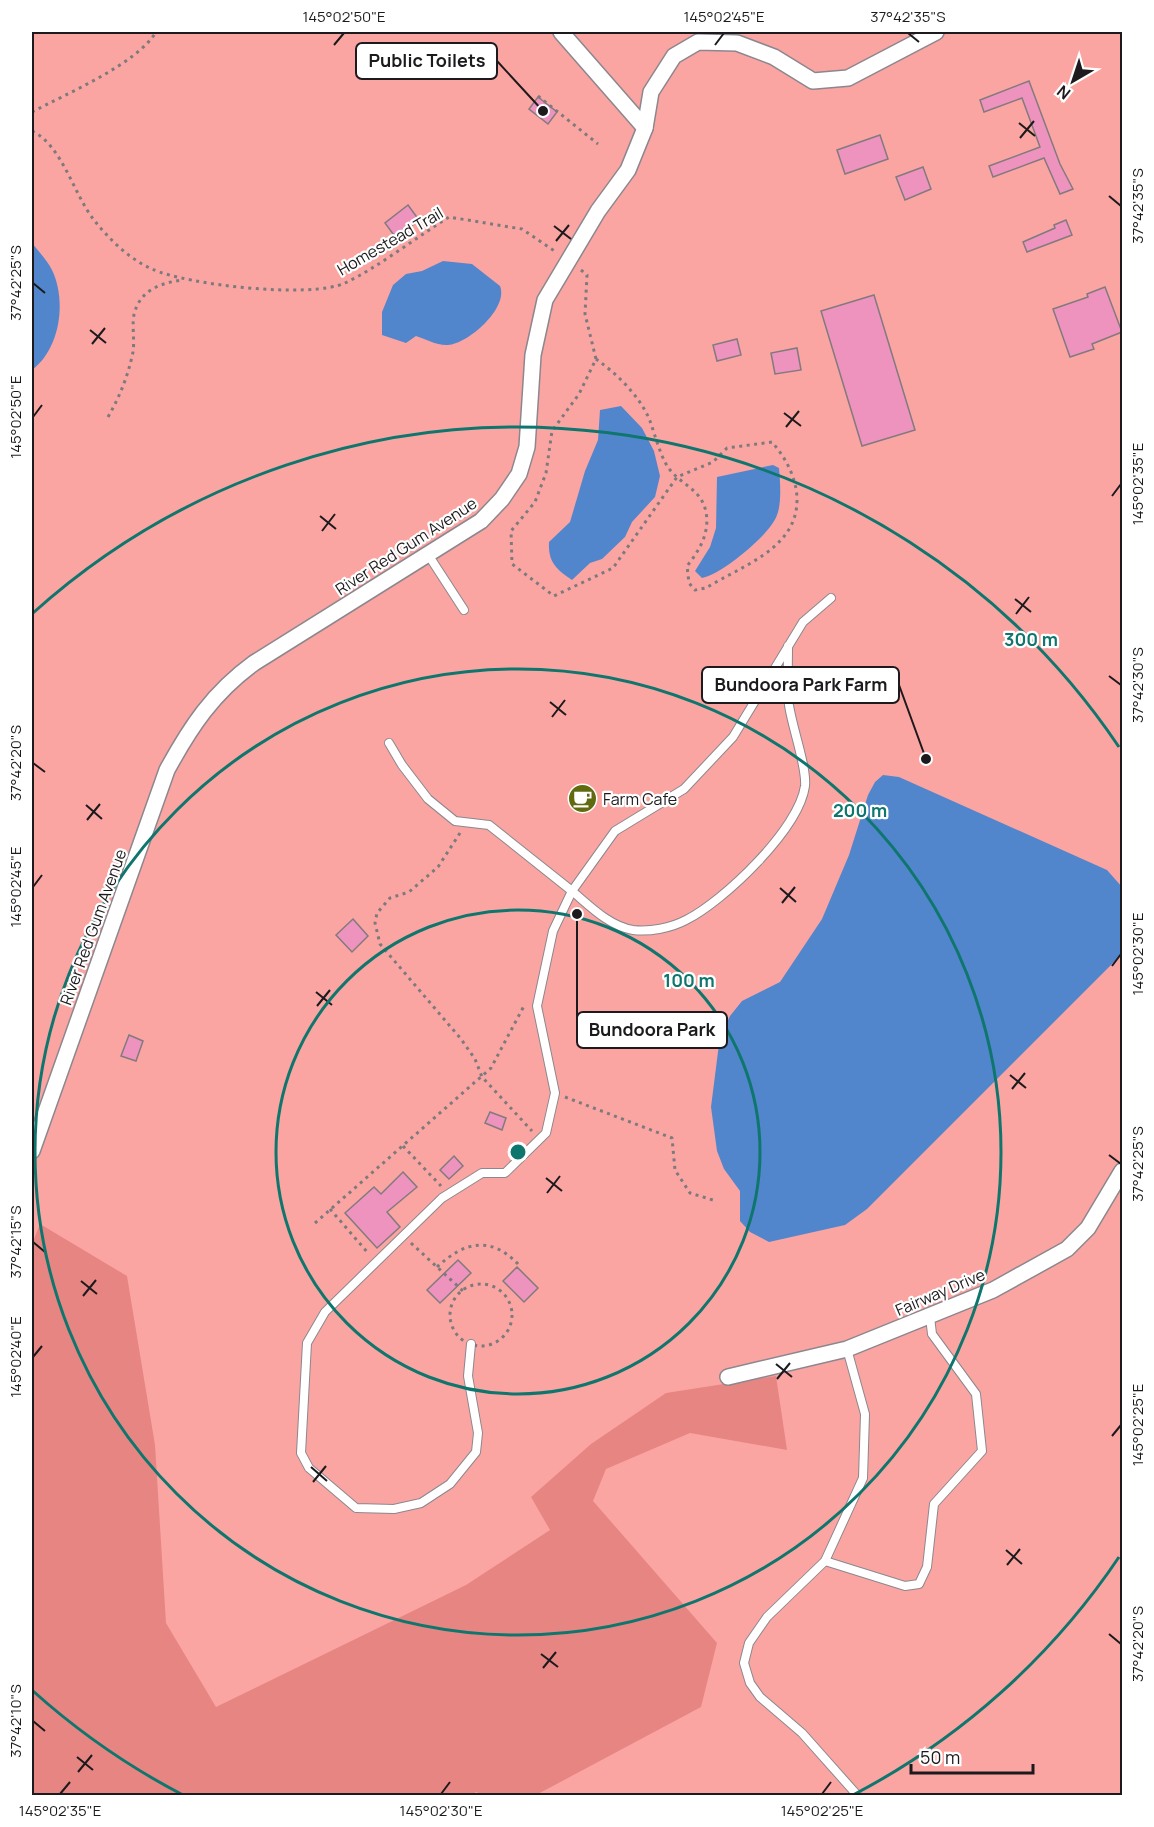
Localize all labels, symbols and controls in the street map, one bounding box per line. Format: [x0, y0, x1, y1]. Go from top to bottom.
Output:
text: 145°02'50"E [302, 6, 386, 27]
text: 145°02'45"E [683, 6, 765, 27]
text: 37°42'35"S [870, 6, 946, 27]
callout: Public Toilets [356, 43, 497, 79]
text: Public Toilets [369, 48, 486, 72]
north arrow [1043, 51, 1103, 111]
text: N [1052, 80, 1075, 105]
text: 37°42'35"S [1127, 168, 1148, 244]
street label: Homestead Trail [333, 202, 447, 280]
text: 37°42'25"S [5, 245, 26, 321]
text: 145°02'50"E [5, 375, 26, 459]
text: 145°02'35"E [1127, 443, 1148, 525]
street label: River Red Gum Avenue [331, 492, 481, 600]
text: 300 m [1004, 627, 1058, 651]
text: 37°42'30"S [1127, 647, 1148, 723]
callout: Bundoora Park Farm [702, 667, 899, 703]
text: Bundoora Park Farm [715, 672, 887, 696]
text: 37°42'20"S [5, 725, 26, 801]
cafe icon: Farm Cafe [566, 783, 598, 815]
place label: Farm Cafe [603, 788, 677, 810]
text: 200 m [833, 798, 887, 822]
text: 145°02'45"E [5, 846, 26, 928]
street label: River Red Gum Avenue [55, 846, 131, 1008]
text: 145°02'30"E [1127, 913, 1148, 995]
text: 100 m [663, 968, 715, 992]
callout: Bundoora Park [577, 1012, 727, 1048]
text: Bundoora Park [589, 1017, 717, 1041]
text: 37°42'25"S [1127, 1126, 1148, 1202]
centre of rings [508, 1142, 528, 1162]
text: 37°42'15"S [5, 1206, 26, 1278]
street label: Fairway Drive [892, 1263, 988, 1321]
text: 145°02'40"E [5, 1316, 26, 1398]
text: 145°02'25"E [1127, 1384, 1148, 1466]
text: 37°42'20"S [1127, 1606, 1148, 1682]
text: 37°42'10"S [5, 1684, 26, 1758]
scale bar [911, 1737, 1032, 1775]
text: 50 m [920, 1745, 960, 1769]
text: 145°02'35"E [19, 1800, 101, 1821]
text: 145°02'30"E [400, 1800, 482, 1821]
text: 145°02'25"E [781, 1800, 863, 1821]

